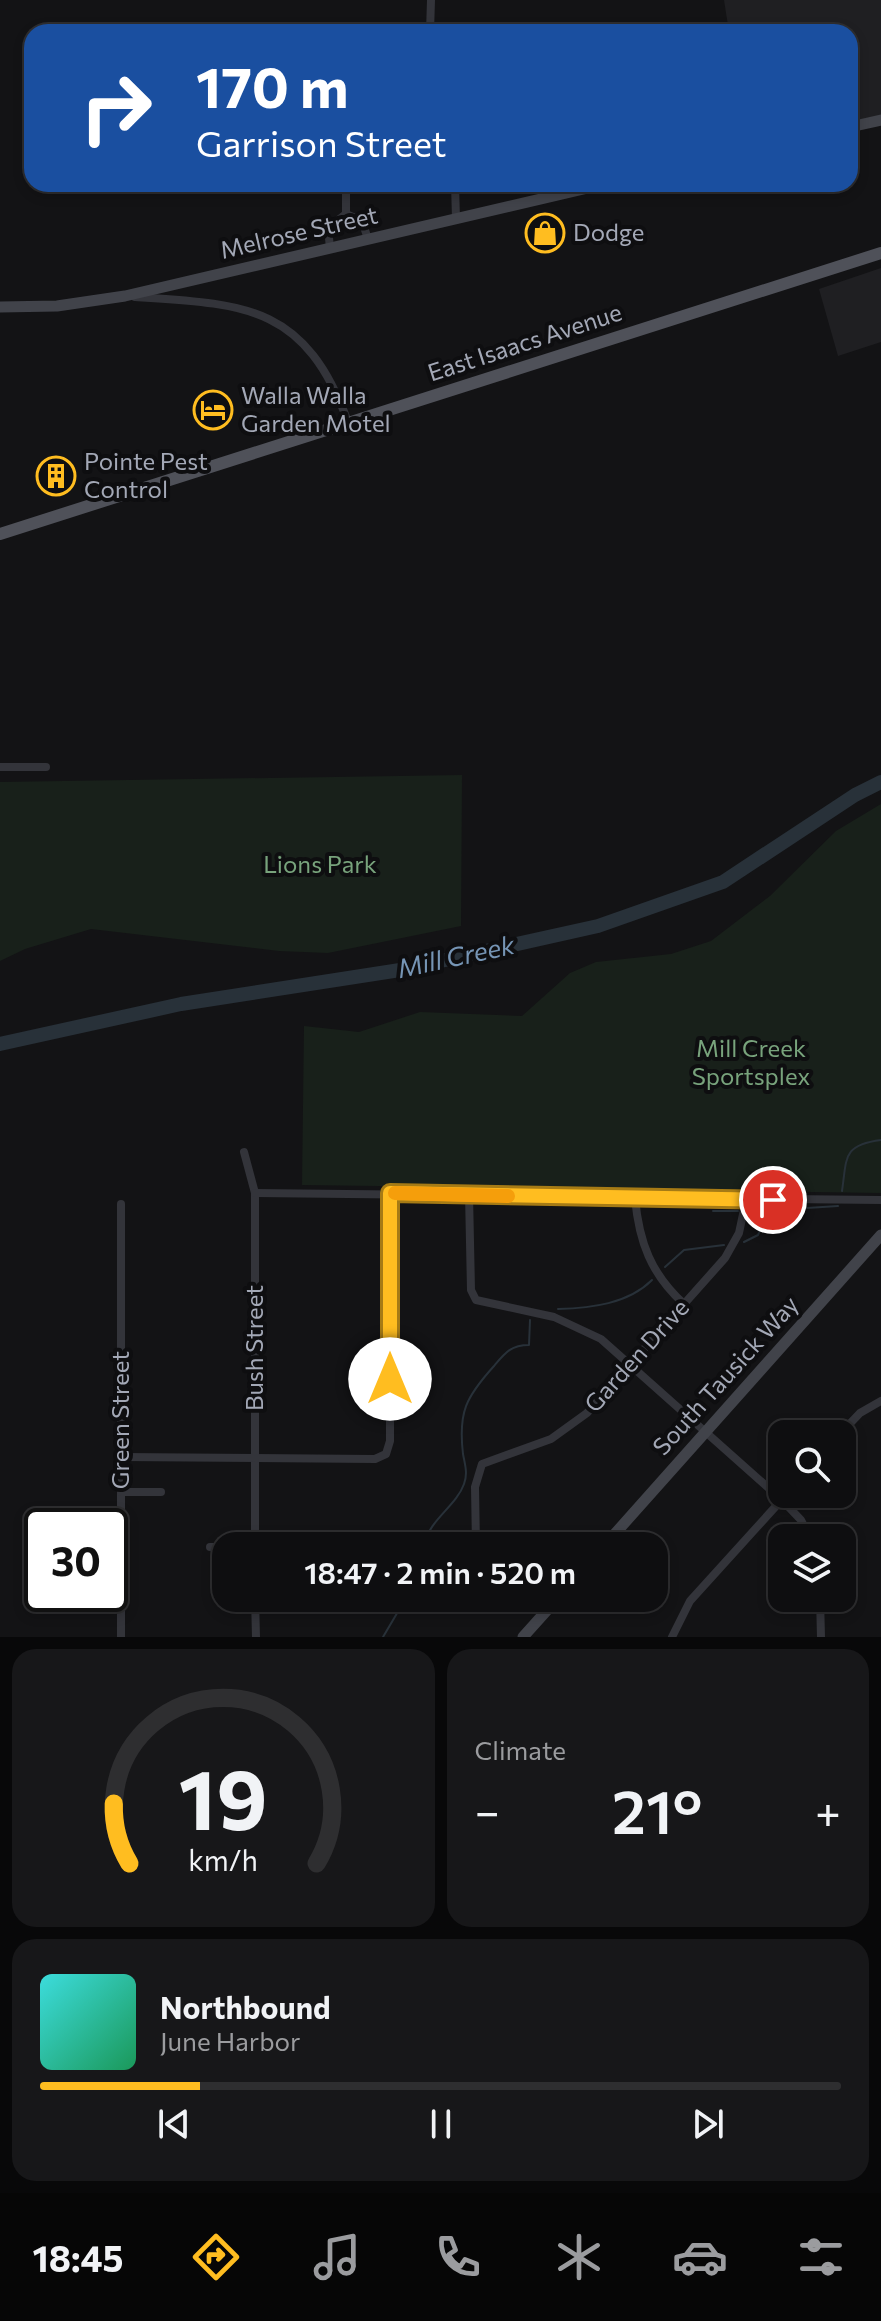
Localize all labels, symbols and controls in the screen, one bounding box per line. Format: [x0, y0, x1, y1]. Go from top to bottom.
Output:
text: 170 m [196, 51, 349, 120]
icon: right [64, 56, 168, 160]
text: Garrison Street [196, 120, 446, 164]
street label: Melrose Street [217, 199, 380, 264]
shop icon: Dodge [524, 212, 566, 254]
place label: Dodge [573, 217, 644, 246]
street label: East Isaacs Avenue [424, 297, 625, 387]
place label: Walla Walla Garden Motel [241, 380, 391, 437]
hotel icon: Walla Walla Garden Motel [192, 389, 234, 431]
place label: Pointe Pest Control [84, 446, 208, 503]
building icon: Pointe Pest Control [35, 455, 77, 497]
park label: Lions Park [263, 849, 377, 878]
water label: Mill Creek [394, 928, 518, 983]
park label: Mill Creek Sportsplex [692, 1033, 811, 1090]
pin [739, 1166, 807, 1234]
icon: arrive [751, 1178, 795, 1222]
street label: Bush Street [239, 1285, 268, 1411]
street label: South Tausick Way [646, 1290, 804, 1460]
street label: Garden Drive [578, 1292, 694, 1418]
position arrow [348, 1337, 432, 1421]
street label: Green Street [105, 1351, 134, 1489]
map controls [768, 1420, 856, 1612]
button: search [768, 1420, 856, 1508]
speed limit sign: 30 [24, 1508, 128, 1612]
button: layers [768, 1524, 856, 1612]
text: 18:47 · 2 min · 520 m [304, 1553, 576, 1590]
text: Climate [475, 1734, 566, 1765]
text: 19 [179, 1745, 268, 1847]
text: 21° [612, 1773, 703, 1846]
text: − [475, 1783, 500, 1837]
text: + [815, 1783, 841, 1837]
text: km/h [188, 1842, 258, 1877]
text: Northbound [160, 1988, 331, 2025]
text: June Harbor [160, 2025, 300, 2056]
icon: previous [152, 2102, 196, 2146]
icon: pause [419, 2102, 463, 2146]
icon: next [686, 2102, 730, 2146]
icon: directions [188, 2229, 244, 2285]
icon: music [309, 2229, 365, 2285]
icon: phone [430, 2229, 486, 2285]
icon: climate [551, 2229, 607, 2285]
icon: car [672, 2229, 728, 2285]
icon: filters [793, 2229, 849, 2285]
text: 18:45 [32, 2235, 124, 2279]

